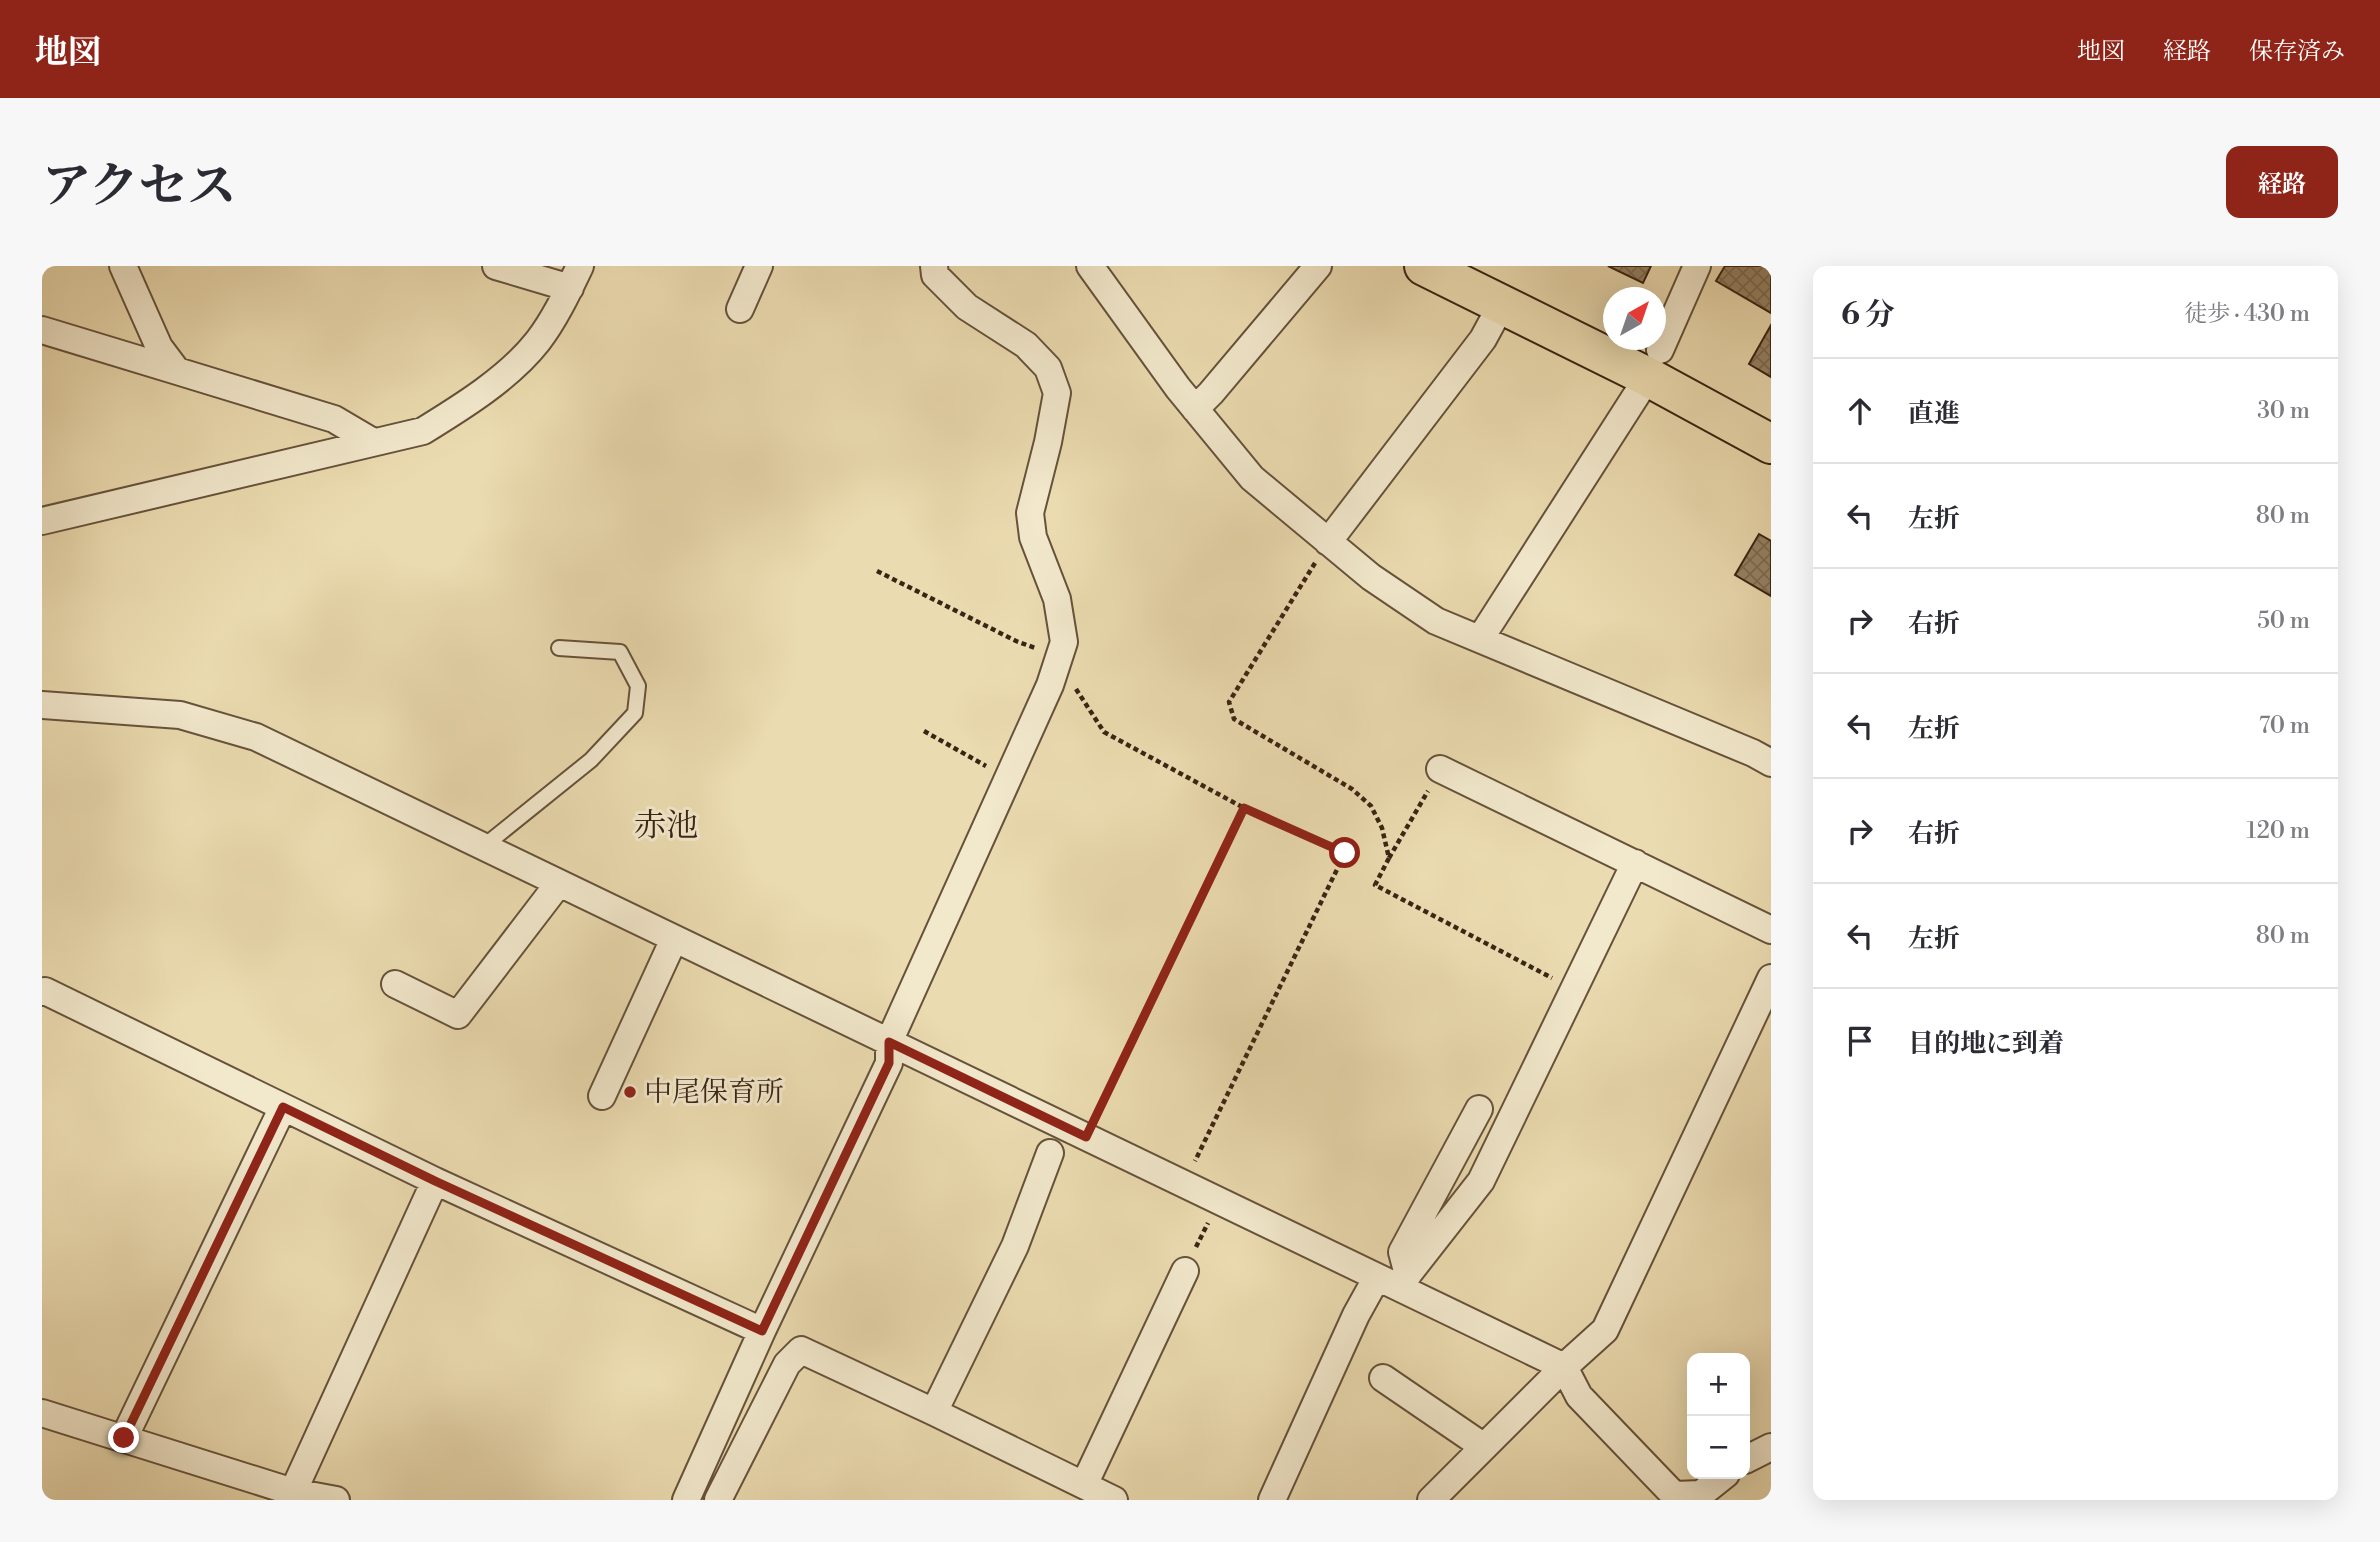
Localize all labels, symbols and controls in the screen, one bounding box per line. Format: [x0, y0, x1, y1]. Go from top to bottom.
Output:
text: 地図 [35, 33, 101, 74]
text: 地図 [2077, 37, 2125, 67]
text: 経路 [2163, 37, 2211, 67]
text: 保存済み [2249, 37, 2345, 67]
button: 経路 [2226, 146, 2338, 218]
text: アクセス [42, 157, 237, 218]
north arrow [1603, 287, 1666, 350]
text: 6 分 [1841, 296, 1895, 334]
text: 徒歩 · 430 m [2184, 300, 2310, 328]
icon: ahead [1841, 392, 1879, 430]
text: 30 m [2257, 397, 2310, 425]
text: 直進 [1908, 398, 1960, 430]
icon: left [1841, 497, 1879, 535]
text: 80 m [2256, 502, 2310, 530]
text: 左折 [1908, 503, 1960, 535]
icon: right [1841, 602, 1879, 640]
text: 50 m [2257, 607, 2310, 635]
text: 右折 [1908, 608, 1960, 640]
icon: left [1841, 707, 1879, 745]
text: 70 m [2259, 712, 2310, 740]
text: 左折 [1908, 713, 1960, 745]
district label: 赤池 [634, 806, 698, 846]
icon: right [1841, 812, 1879, 850]
text: 120 m [2246, 817, 2310, 845]
text: 右折 [1908, 818, 1960, 850]
route start [1329, 837, 1360, 868]
icon: left [1841, 917, 1879, 955]
text: 80 m [2256, 922, 2310, 950]
text: 左折 [1908, 923, 1960, 955]
icon: arrive [1841, 1022, 1879, 1060]
text: 目的地に到着 [1908, 1028, 2064, 1060]
place label: 中尾保育所 [644, 1075, 784, 1110]
marker: 中尾保育所 [622, 1084, 638, 1100]
map controls [1687, 1353, 1750, 1479]
button: + [1687, 1353, 1750, 1416]
button: − [1687, 1416, 1750, 1479]
route end [108, 1422, 139, 1453]

